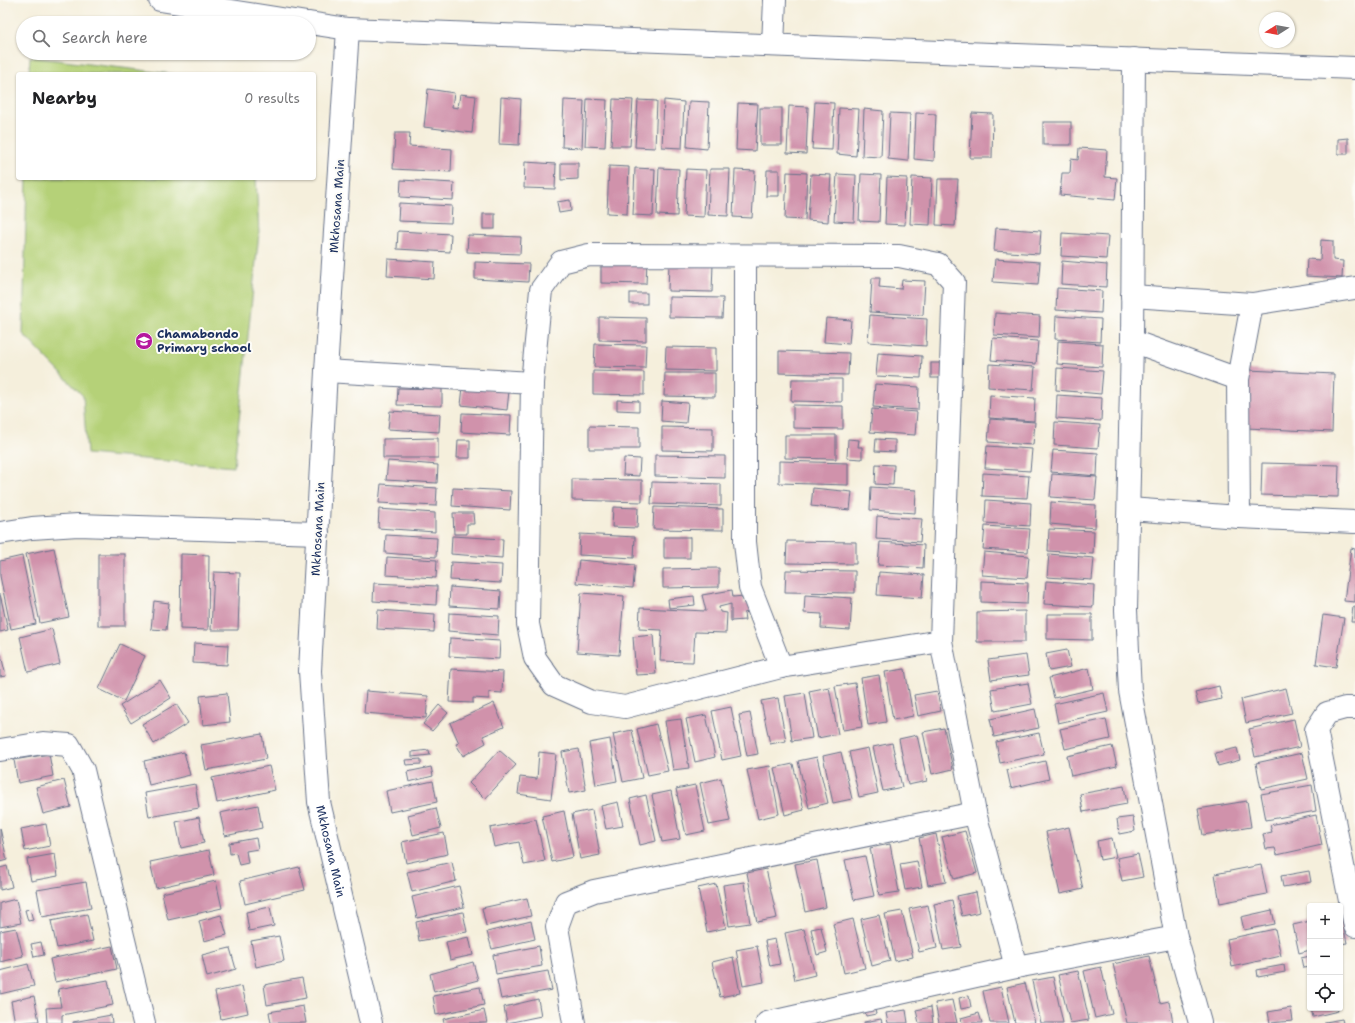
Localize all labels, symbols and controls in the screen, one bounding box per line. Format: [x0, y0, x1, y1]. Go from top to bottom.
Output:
north arrow [1259, 12, 1295, 48]
search box [16, 16, 316, 60]
icon: search [30, 27, 52, 49]
text: Search here [62, 28, 148, 48]
text: Nearby [32, 87, 97, 109]
text: 0 results [244, 90, 300, 107]
street label: Mkhosana Main [326, 158, 348, 254]
place label: Chamabondo Primary school [157, 326, 251, 356]
school or university icon: Chamabondo Primary school [134, 331, 154, 351]
street label: Mkhosana Main [308, 482, 328, 576]
street label: Mkhosana Main [312, 804, 349, 899]
map controls [1307, 903, 1343, 1011]
button: + [1307, 903, 1343, 939]
button: − [1307, 939, 1343, 975]
button: locate [1307, 975, 1343, 1011]

